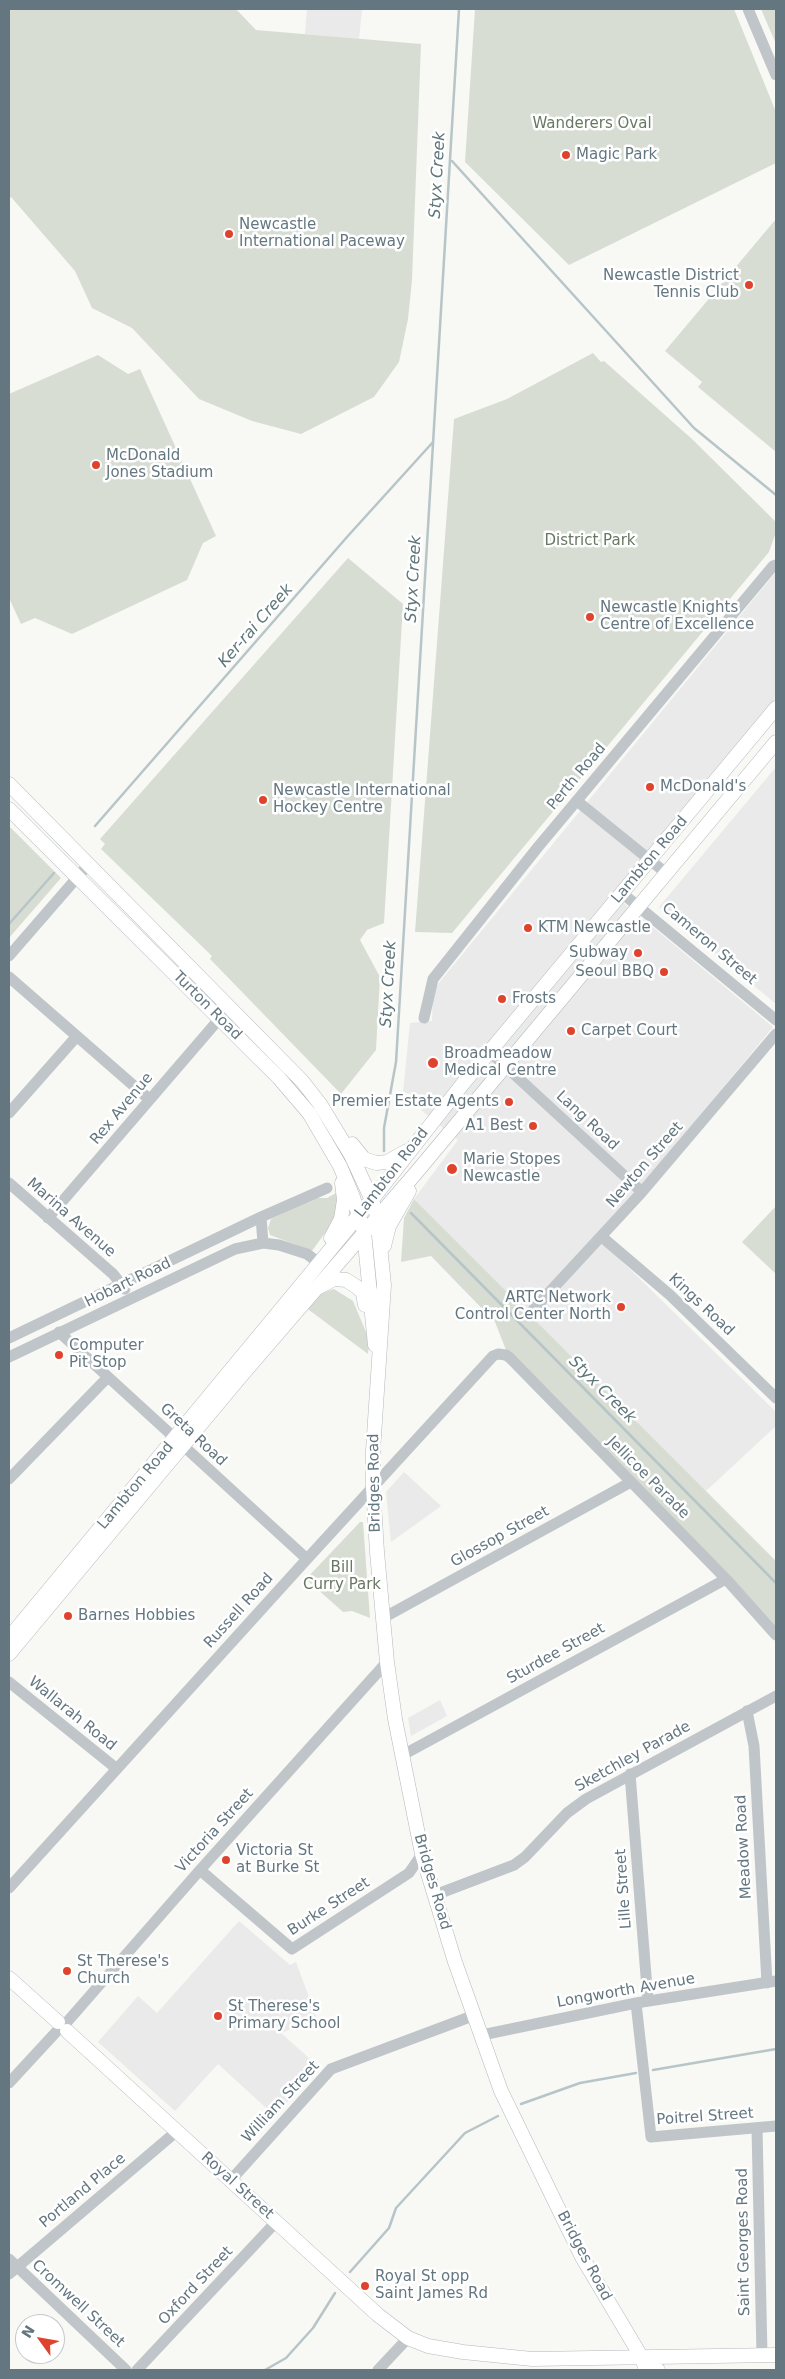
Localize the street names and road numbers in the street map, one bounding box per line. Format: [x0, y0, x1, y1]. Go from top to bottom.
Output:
street label: Perth Road [544, 740, 610, 814]
street label: Lambton Road [608, 813, 692, 907]
street label: Cameron Street [658, 899, 760, 989]
street label: Turton Road [169, 968, 245, 1044]
street label: Rex Avenue [87, 1069, 157, 1149]
street label: Lang Road [552, 1087, 622, 1155]
street label: Newton Street [603, 1118, 687, 1212]
street label: Lambton Road [351, 1125, 433, 1221]
street label: Marina Avenue [23, 1175, 119, 1261]
street label: Hobart Road [82, 1254, 174, 1312]
street label: Kings Road [664, 1270, 738, 1340]
street label: Greta Road [156, 1400, 230, 1470]
street label: Bridges Road [365, 1433, 385, 1533]
street label: Jellicoe Parade [603, 1433, 693, 1523]
street label: Lambton Road [94, 1439, 178, 1533]
street label: Glossop Street [448, 1503, 552, 1571]
street label: Russell Road [201, 1570, 277, 1652]
street label: Sturdee Street [504, 1620, 608, 1688]
street label: Wallarah Road [24, 1673, 120, 1755]
street label: Sketchley Parade [572, 1718, 694, 1796]
street label: Victoria Street [172, 1785, 258, 1877]
street label: Meadow Road [732, 1794, 756, 1900]
street label: Bridges Road [410, 1832, 454, 1932]
street label: Lille Street [612, 1848, 636, 1930]
street label: Burke Street [285, 1874, 373, 1940]
street label: Longworth Avenue [556, 1970, 696, 2012]
street label: William Street [239, 2057, 323, 2147]
street label: Poitrel Street [656, 2105, 754, 2129]
street label: Royal Street [197, 2149, 277, 2223]
street label: Portland Place [36, 2150, 130, 2232]
street label: Saint Georges Road [734, 2168, 754, 2316]
street label: Bridges Road [553, 2208, 615, 2304]
street label: Oxford Street [155, 2243, 237, 2329]
street label: Cromwell Street [28, 2256, 128, 2352]

